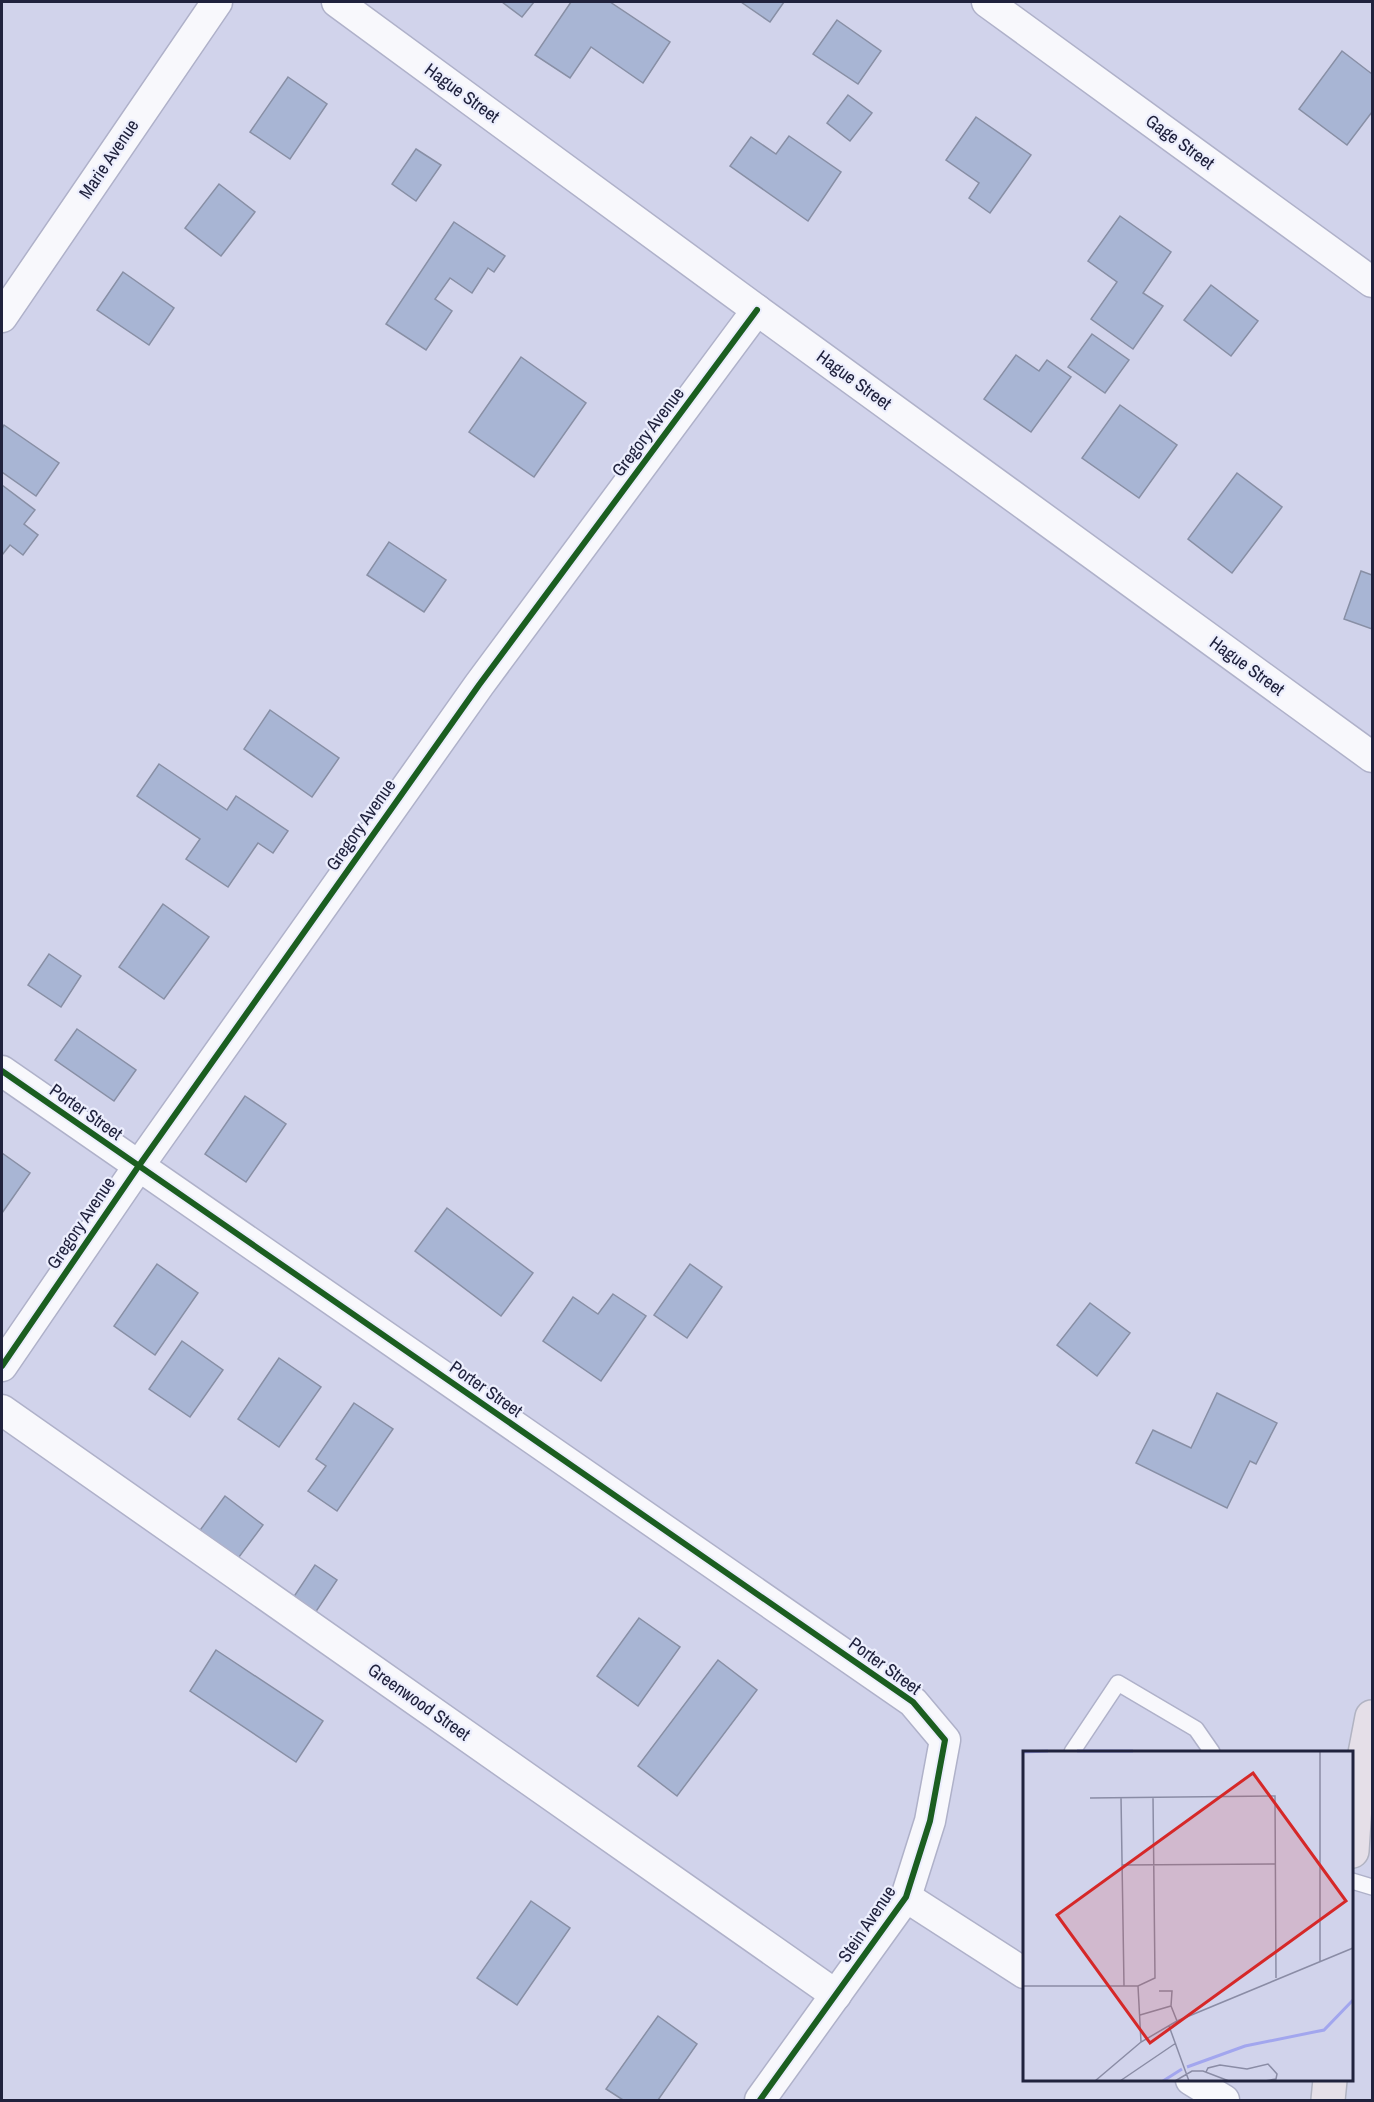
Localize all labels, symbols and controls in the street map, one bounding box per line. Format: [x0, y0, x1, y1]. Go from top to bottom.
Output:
street label: Hague Street [420, 57, 505, 128]
street label: Gage Street [1141, 108, 1220, 175]
street label: Marie Avenue [73, 114, 144, 203]
street label: Hague Street [812, 344, 897, 415]
street label: Gregory Avenue [606, 382, 690, 482]
street label: Hague Street [1205, 630, 1290, 701]
street label: Gregory Avenue [320, 774, 401, 875]
street label: Porter Street [45, 1077, 128, 1146]
street label: Gregory Avenue [40, 1172, 121, 1274]
street label: Porter Street [445, 1354, 528, 1423]
street label: Porter Street [844, 1631, 926, 1700]
street label: Greenwood Street [363, 1657, 476, 1746]
inset map [1023, 1751, 1353, 2081]
street label: Stein Avenue [832, 1880, 901, 1967]

